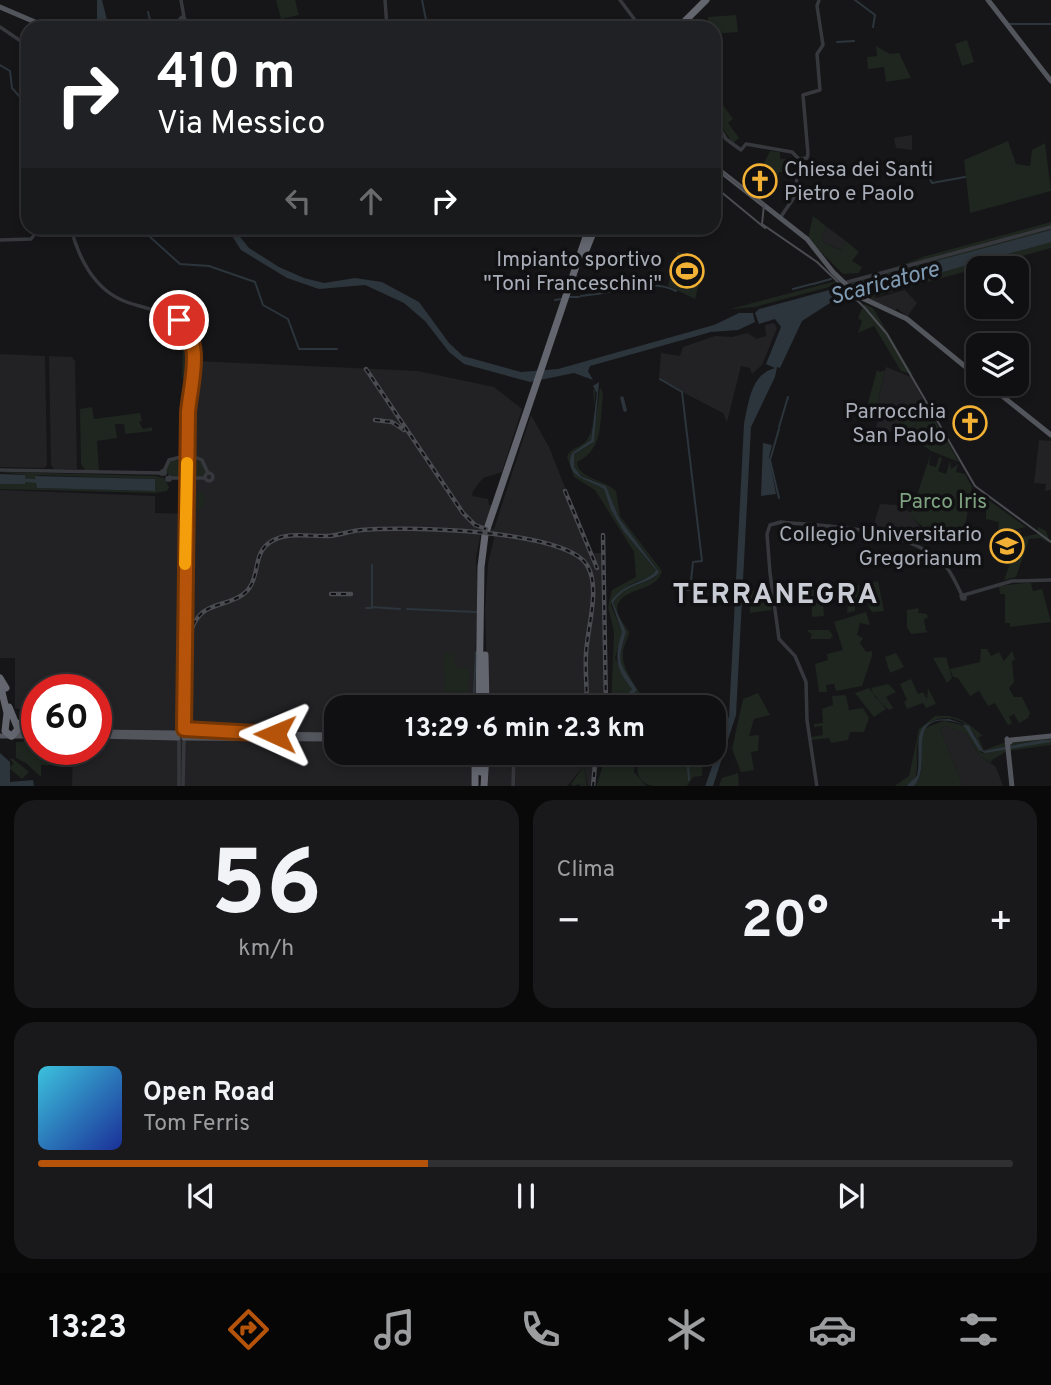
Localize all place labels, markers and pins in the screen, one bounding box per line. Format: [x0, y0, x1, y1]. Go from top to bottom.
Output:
place label: Chiesa dei Santi Pietro e Paolo [784, 157, 933, 208]
church icon: Chiesa dei Santi Pietro e Paolo [741, 162, 779, 200]
place label: Impianto sportivo "Toni Franceschini" [483, 247, 662, 298]
sports icon: Impianto sportivo "Toni Franceschini" [668, 252, 706, 290]
pin [149, 290, 209, 350]
place label: Parrocchia San Paolo [845, 399, 946, 450]
church icon: Parrocchia San Paolo [951, 404, 989, 442]
place label: Collegio Universitario Gregorianum [779, 522, 982, 573]
school or university icon: Collegio Universitario Gregorianum [988, 527, 1026, 565]

